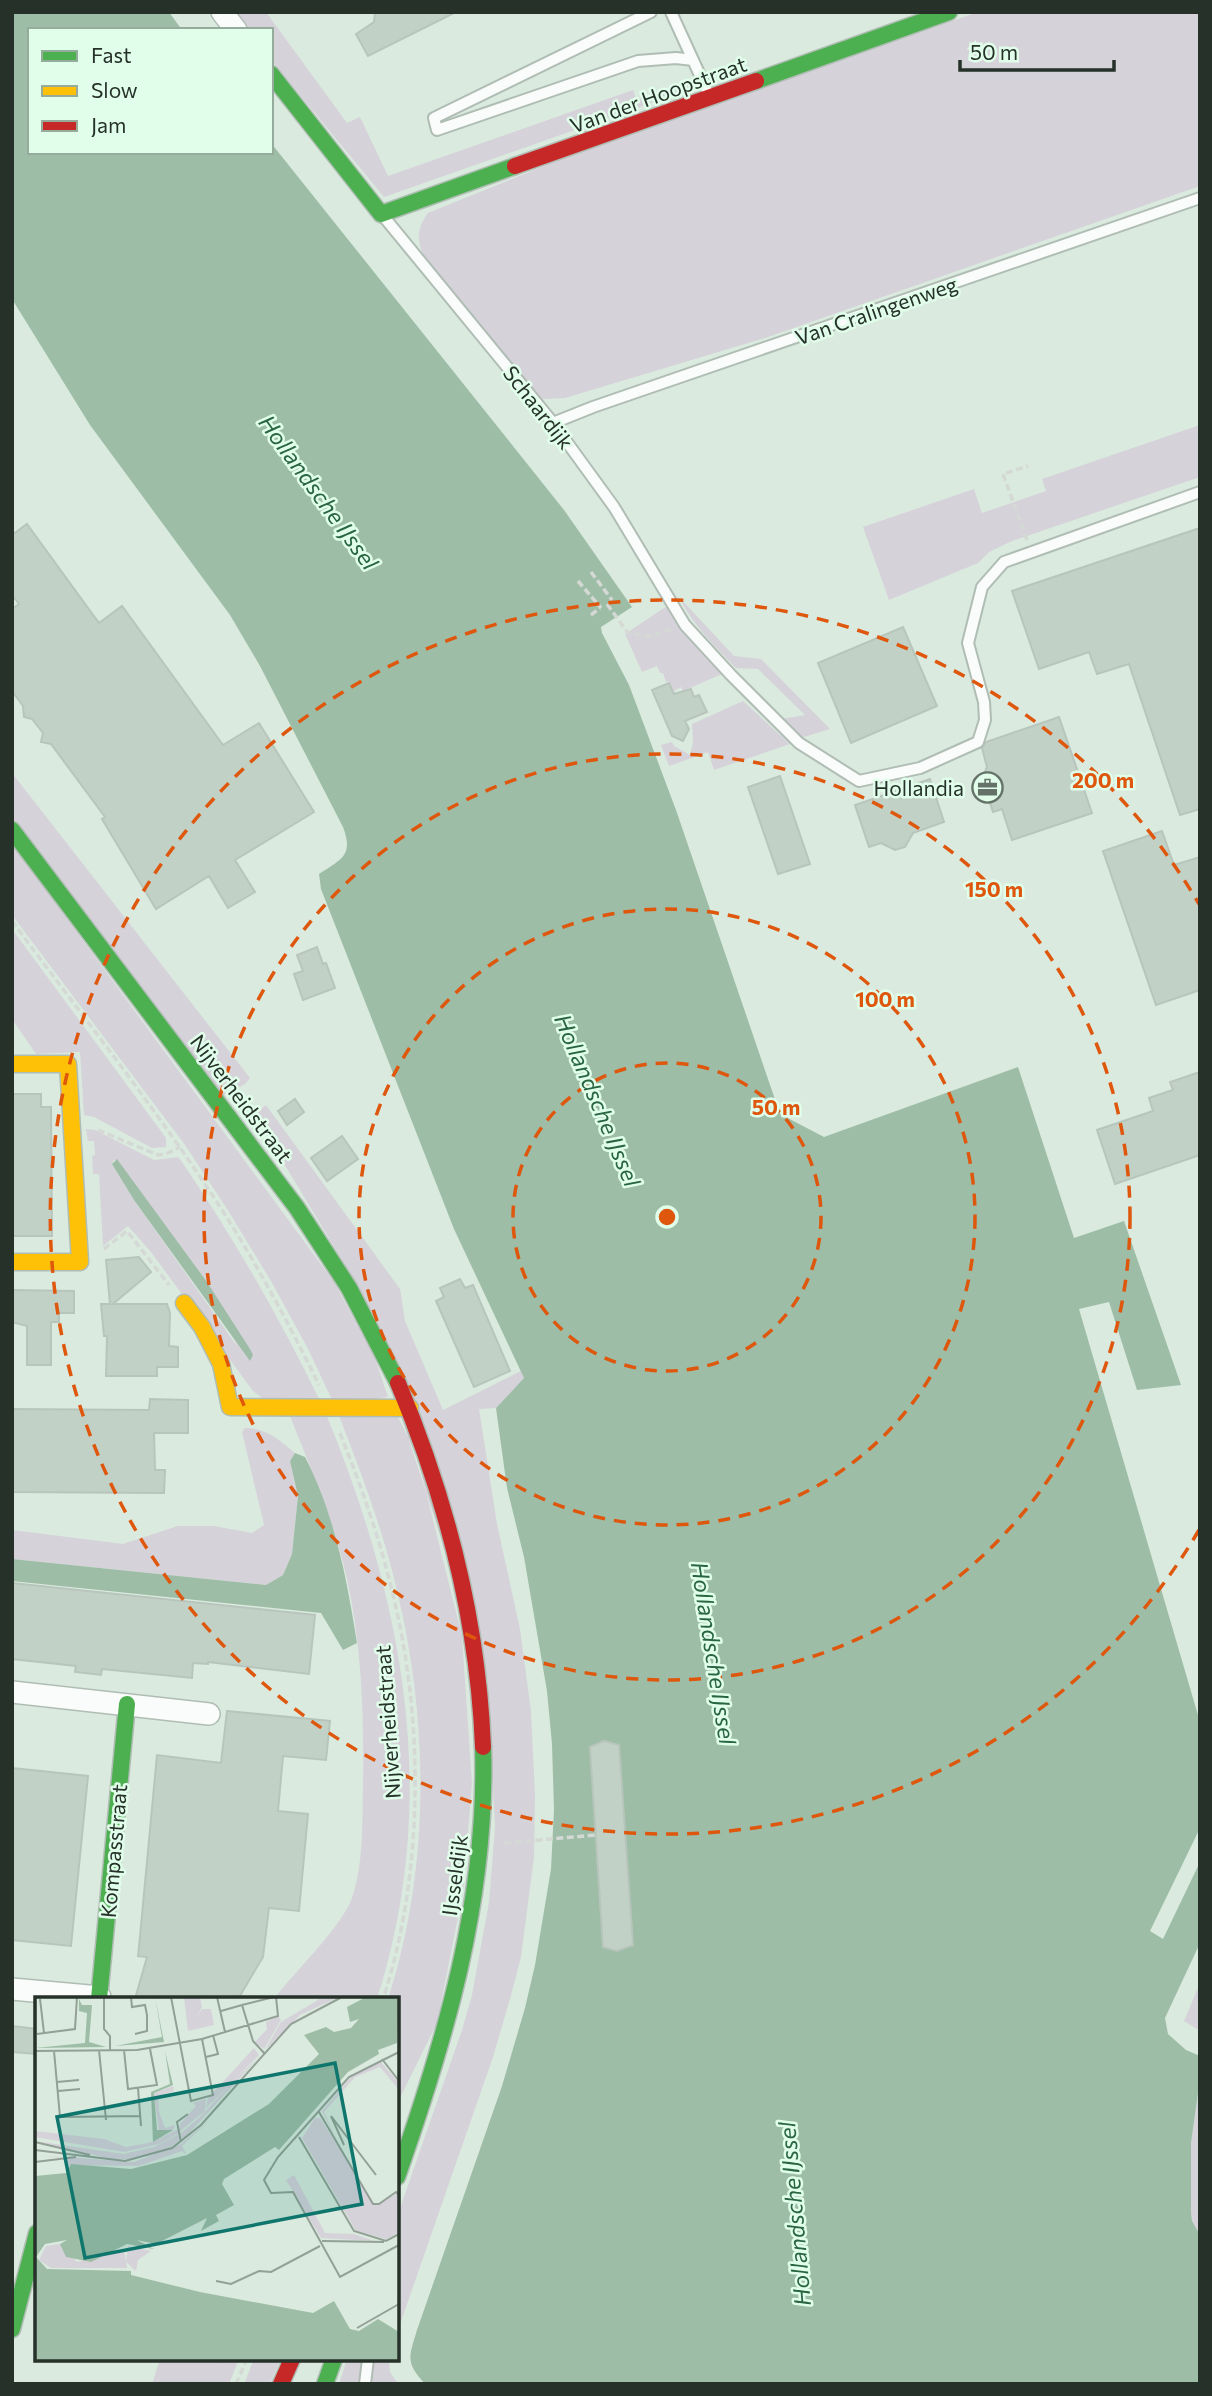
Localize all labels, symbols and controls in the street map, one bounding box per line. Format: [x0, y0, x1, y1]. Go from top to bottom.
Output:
legend [28, 28, 273, 154]
scale bar [960, 28, 1114, 72]
text: 50 m [970, 39, 1018, 64]
text: Fast [91, 42, 132, 67]
street label: Van der Hoopstraat [566, 50, 750, 138]
text: Slow [91, 77, 138, 102]
text: Jam [91, 112, 126, 137]
street label: Van Cralingenweg [792, 271, 960, 349]
street label: Schaardijk [499, 360, 579, 454]
water label: Hollandsche IJssel [253, 409, 385, 576]
text: 200 m [1072, 767, 1134, 792]
office icon: Hollandia [970, 770, 1004, 804]
place label: Hollandia [874, 775, 964, 800]
text: 150 m [965, 876, 1023, 901]
text: 100 m [855, 986, 915, 1011]
water label: Hollandsche IJssel [549, 1010, 647, 1192]
street label: Nijverheidstraat [186, 1029, 298, 1167]
text: 50 m [752, 1094, 800, 1119]
centre of rings [655, 1205, 679, 1229]
water label: Hollandsche IJssel [686, 1560, 742, 1748]
street label: Nijverheidstraat [369, 1644, 405, 1800]
street label: Kompasstraat [95, 1783, 131, 1919]
street label: IJsseldijk [436, 1833, 472, 1917]
inset map [35, 1997, 399, 2361]
water label: Hollandsche IJssel [772, 2120, 816, 2307]

